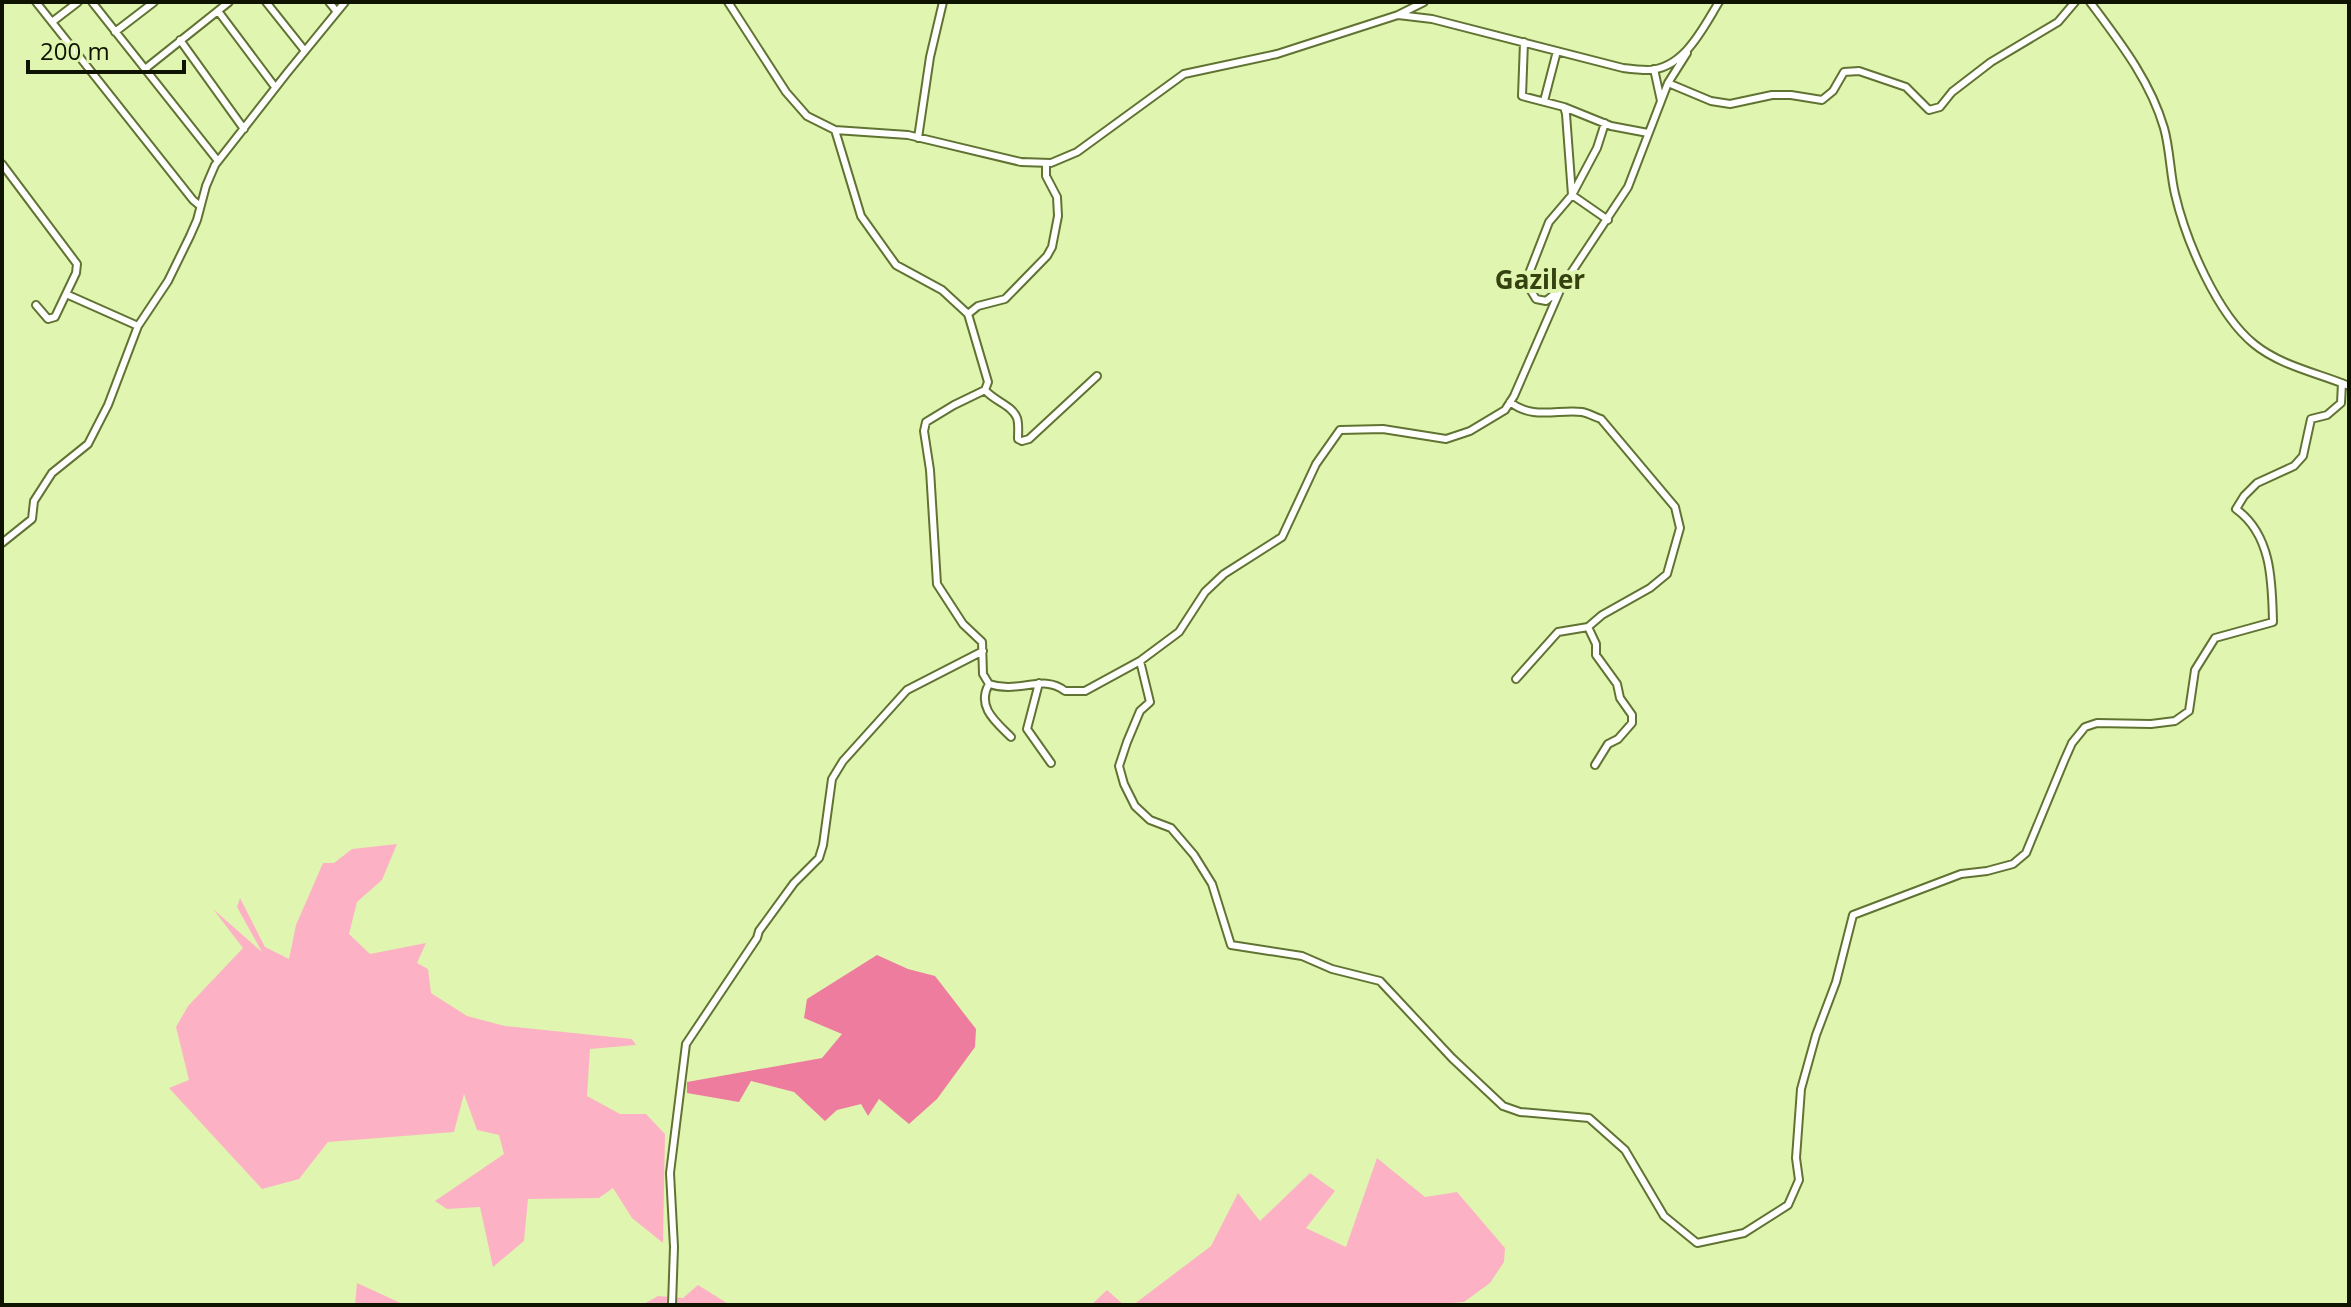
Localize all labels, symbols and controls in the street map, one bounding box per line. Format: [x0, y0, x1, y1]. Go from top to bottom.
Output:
scale bar [28, 24, 184, 74]
text: 200 m [40, 34, 110, 67]
district label: Gaziler [1495, 261, 1585, 297]

